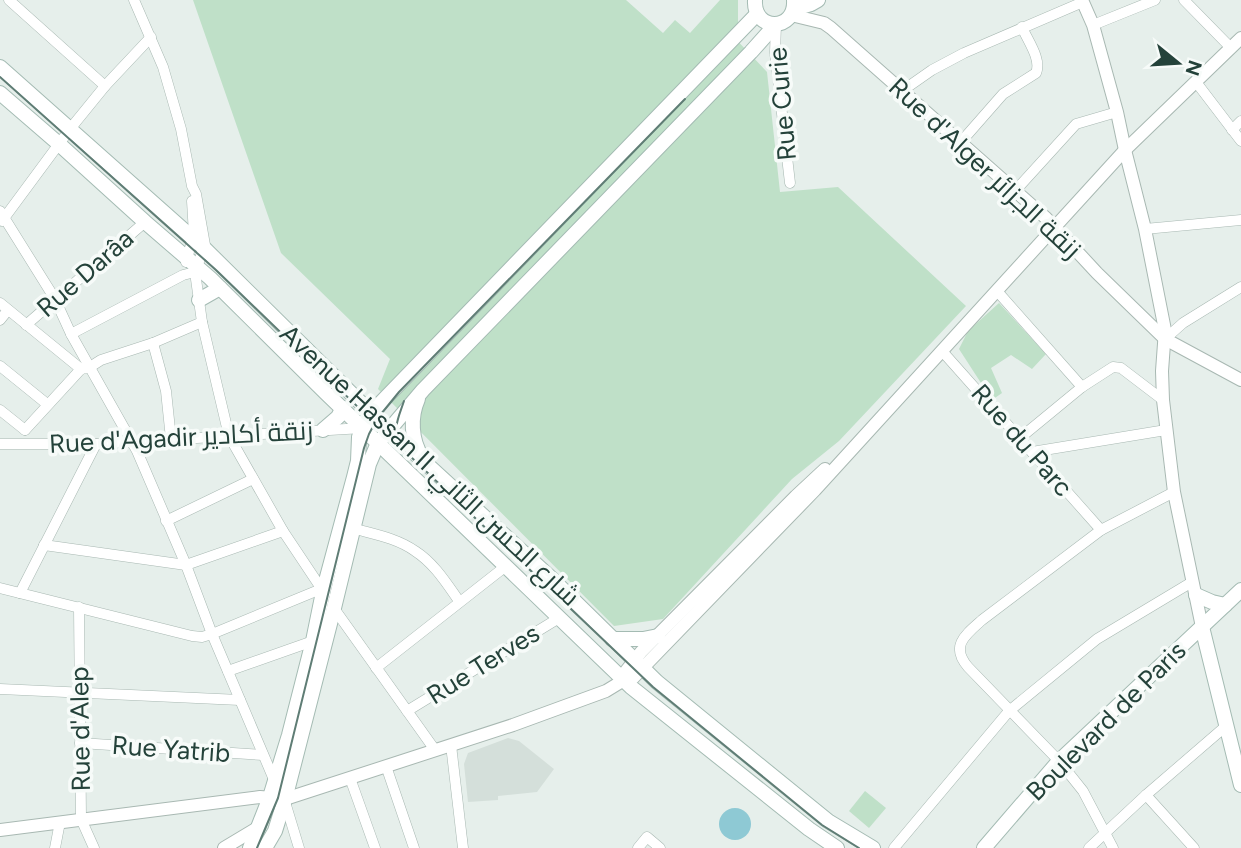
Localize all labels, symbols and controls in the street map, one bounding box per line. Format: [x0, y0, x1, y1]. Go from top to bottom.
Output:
north arrow [1143, 28, 1213, 98]
street label: Rue Curie [761, 46, 803, 162]
text: N [1180, 58, 1207, 79]
street label: Rue d'Alger زنقة الجزائر [882, 71, 1088, 265]
street label: Rue Darâa [30, 222, 140, 324]
street label: Avenue Hassan II شارع الحسن الثاني [270, 317, 587, 616]
street label: Rue du Parc [964, 377, 1080, 503]
street label: Rue d'Agadir زنقة أكادير [48, 413, 314, 460]
street label: Rue Terves [421, 617, 545, 711]
street label: Boulevard de Paris [1019, 634, 1193, 808]
street label: Rue d'Alep [63, 666, 97, 792]
street label: Rue Yatrib [111, 729, 231, 769]

